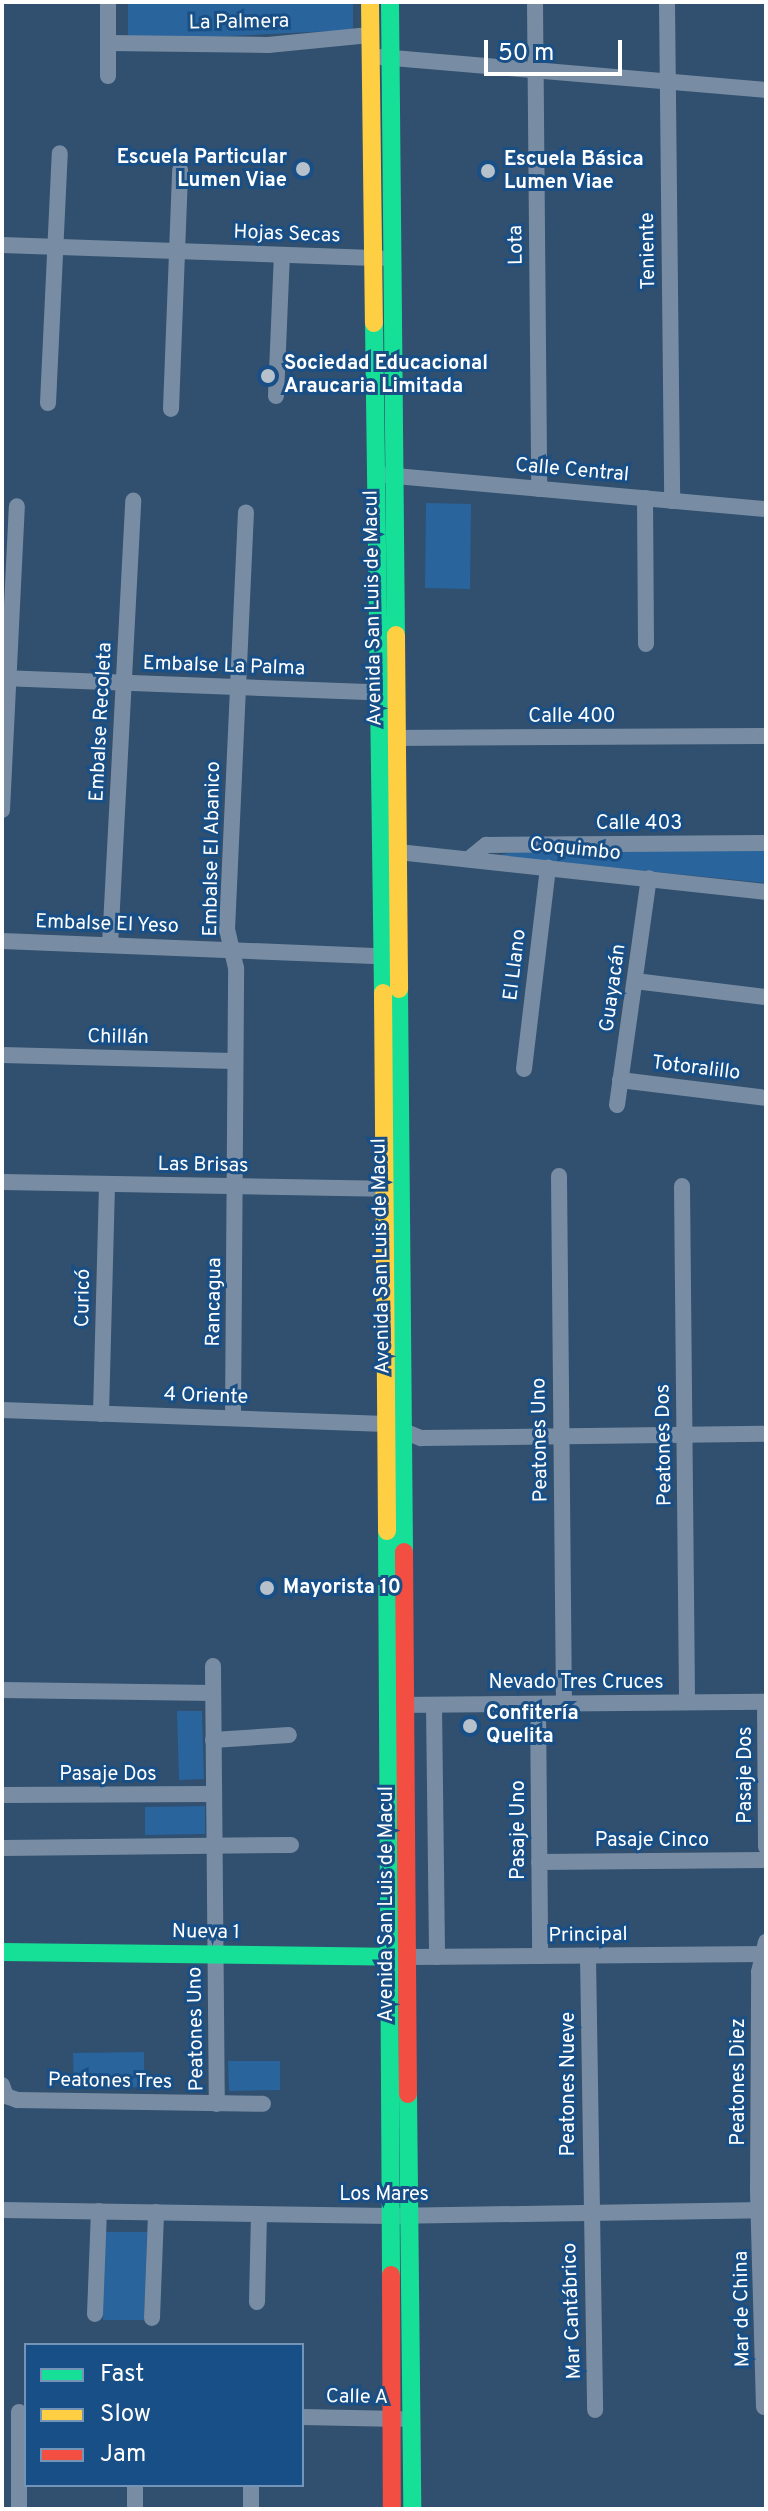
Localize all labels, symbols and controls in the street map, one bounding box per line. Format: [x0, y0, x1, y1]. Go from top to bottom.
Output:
street label: La Palmera [189, 10, 289, 36]
scale bar [488, 24, 626, 74]
text: 50 m [498, 39, 554, 69]
place label: Escuela Particular Lumen Viae [117, 146, 287, 193]
place label: Escuela Básica Lumen Viae [504, 148, 644, 195]
marker: Escuela Particular Lumen Viae [294, 160, 312, 178]
marker: Escuela Básica Lumen Viae [479, 162, 497, 180]
street label: Teniente [636, 212, 662, 290]
street label: Hojas Secas [233, 221, 341, 249]
street label: Lota [505, 225, 529, 265]
place label: Sociedad Educacional Araucaria Limitada [284, 352, 488, 399]
marker: Sociedad Educacional Araucaria Limitada [259, 367, 277, 385]
street label: Calle Central [514, 454, 630, 488]
street label: Avenida San Luis de Macul [360, 490, 388, 726]
street label: Embalse Recoleta [86, 642, 118, 802]
street label: Embalse La Palma [142, 652, 306, 682]
street label: Calle 400 [528, 705, 616, 729]
street label: Embalse El Abanico [199, 761, 227, 937]
street label: Calle 403 [596, 812, 682, 836]
street label: Coquimbo [528, 833, 622, 867]
street label: Embalse El Yeso [34, 910, 180, 940]
street label: El Llano [500, 928, 532, 1002]
street label: Guayacán [596, 943, 632, 1033]
street label: Chillán [87, 1025, 149, 1051]
street label: Totoralillo [650, 1052, 742, 1086]
street label: Avenida San Luis de Macul [368, 1138, 396, 1374]
street label: Las Brisas [157, 1153, 249, 1179]
street label: Rancagua [202, 1257, 228, 1347]
street label: Curicó [71, 1269, 97, 1327]
street label: Peatones Uno [528, 1377, 554, 1503]
street label: 4 Oriente [163, 1384, 249, 1410]
street label: Peatones Dos [652, 1384, 678, 1506]
place label: Mayorista 10 [283, 1576, 401, 1600]
marker: Mayorista 10 [258, 1579, 276, 1597]
street label: Nevado Tres Cruces [488, 1671, 664, 1695]
place label: Confitería Quelita [486, 1702, 579, 1749]
marker: Confitería Quelita [461, 1717, 479, 1735]
street label: Pasaje Dos [734, 1726, 758, 1824]
street label: Pasaje Dos [59, 1763, 157, 1787]
street label: Pasaje Uno [507, 1780, 531, 1880]
street label: Avenida San Luis de Macul [375, 1786, 399, 2022]
street label: Pasaje Cinco [595, 1829, 709, 1853]
street label: Nueva 1 [172, 1920, 240, 1946]
street label: Principal [548, 1923, 628, 1949]
street label: Peatones Uno [184, 1966, 210, 2092]
street label: Peatones Nueve [557, 2012, 581, 2156]
street label: Peatones Diez [727, 2018, 751, 2146]
street label: Peatones Tres [47, 2069, 173, 2095]
street label: Los Mares [339, 2183, 429, 2207]
street label: Mar Cantábrico [559, 2242, 587, 2380]
street label: Mar de China [730, 2250, 756, 2368]
legend [24, 2343, 304, 2487]
text: Fast [100, 2360, 144, 2390]
street label: Calle A [325, 2385, 389, 2411]
text: Slow [100, 2400, 151, 2430]
text: Jam [100, 2440, 146, 2470]

